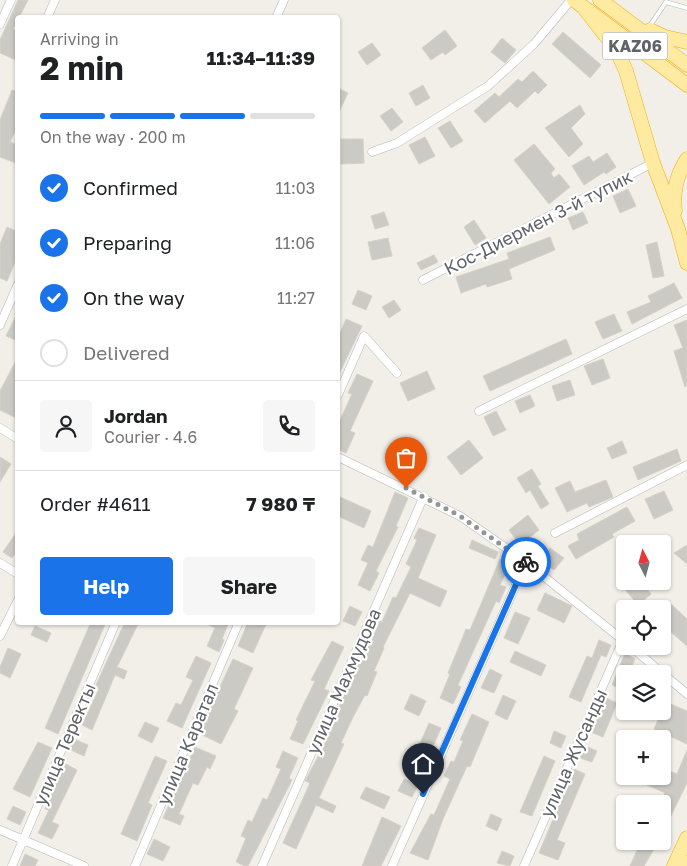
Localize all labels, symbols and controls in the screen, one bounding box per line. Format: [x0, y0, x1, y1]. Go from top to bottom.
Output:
text: Arriving in [40, 29, 119, 49]
road number: KАZ06 [602, 32, 668, 59]
text: 11:34–11:39 [207, 46, 315, 69]
text: 2 min [40, 49, 124, 87]
text: On the way · 200 m [40, 127, 186, 147]
street label: Кос-Диермен 3-й тупик [440, 165, 636, 279]
icon: check [40, 174, 68, 202]
text: Confirmed [83, 176, 178, 199]
text: 11:03 [275, 178, 315, 198]
icon: check [40, 229, 68, 257]
text: Preparing [83, 231, 172, 254]
text: 11:06 [275, 233, 315, 253]
icon: check [40, 284, 68, 312]
text: On the way [83, 286, 185, 309]
text: 11:27 [277, 288, 315, 308]
text: Delivered [83, 341, 170, 364]
button: person [40, 400, 92, 452]
button: phone [263, 400, 315, 452]
text: Jordan [104, 404, 168, 427]
text: Courier · 4.6 [104, 427, 197, 447]
pin [385, 437, 427, 488]
icon: bag [392, 444, 420, 472]
text: Order #4611 [40, 492, 151, 515]
text: 7 980 ₸ [246, 492, 315, 515]
north arrow [616, 535, 671, 590]
map controls [616, 535, 671, 850]
courier [501, 537, 551, 587]
icon: bike [512, 548, 540, 576]
button: Help [40, 557, 173, 615]
button: Share [183, 557, 315, 615]
button: locate [616, 600, 671, 655]
street label: улица Махмудова [301, 605, 385, 757]
button: layers [616, 665, 671, 720]
street label: улица Теректы [28, 679, 100, 809]
street label: улица Каратал [151, 680, 223, 808]
street label: улица Жусанды [535, 685, 611, 821]
button: + [616, 730, 671, 785]
pin [402, 743, 444, 794]
icon: home [409, 750, 437, 778]
button: − [616, 795, 671, 850]

